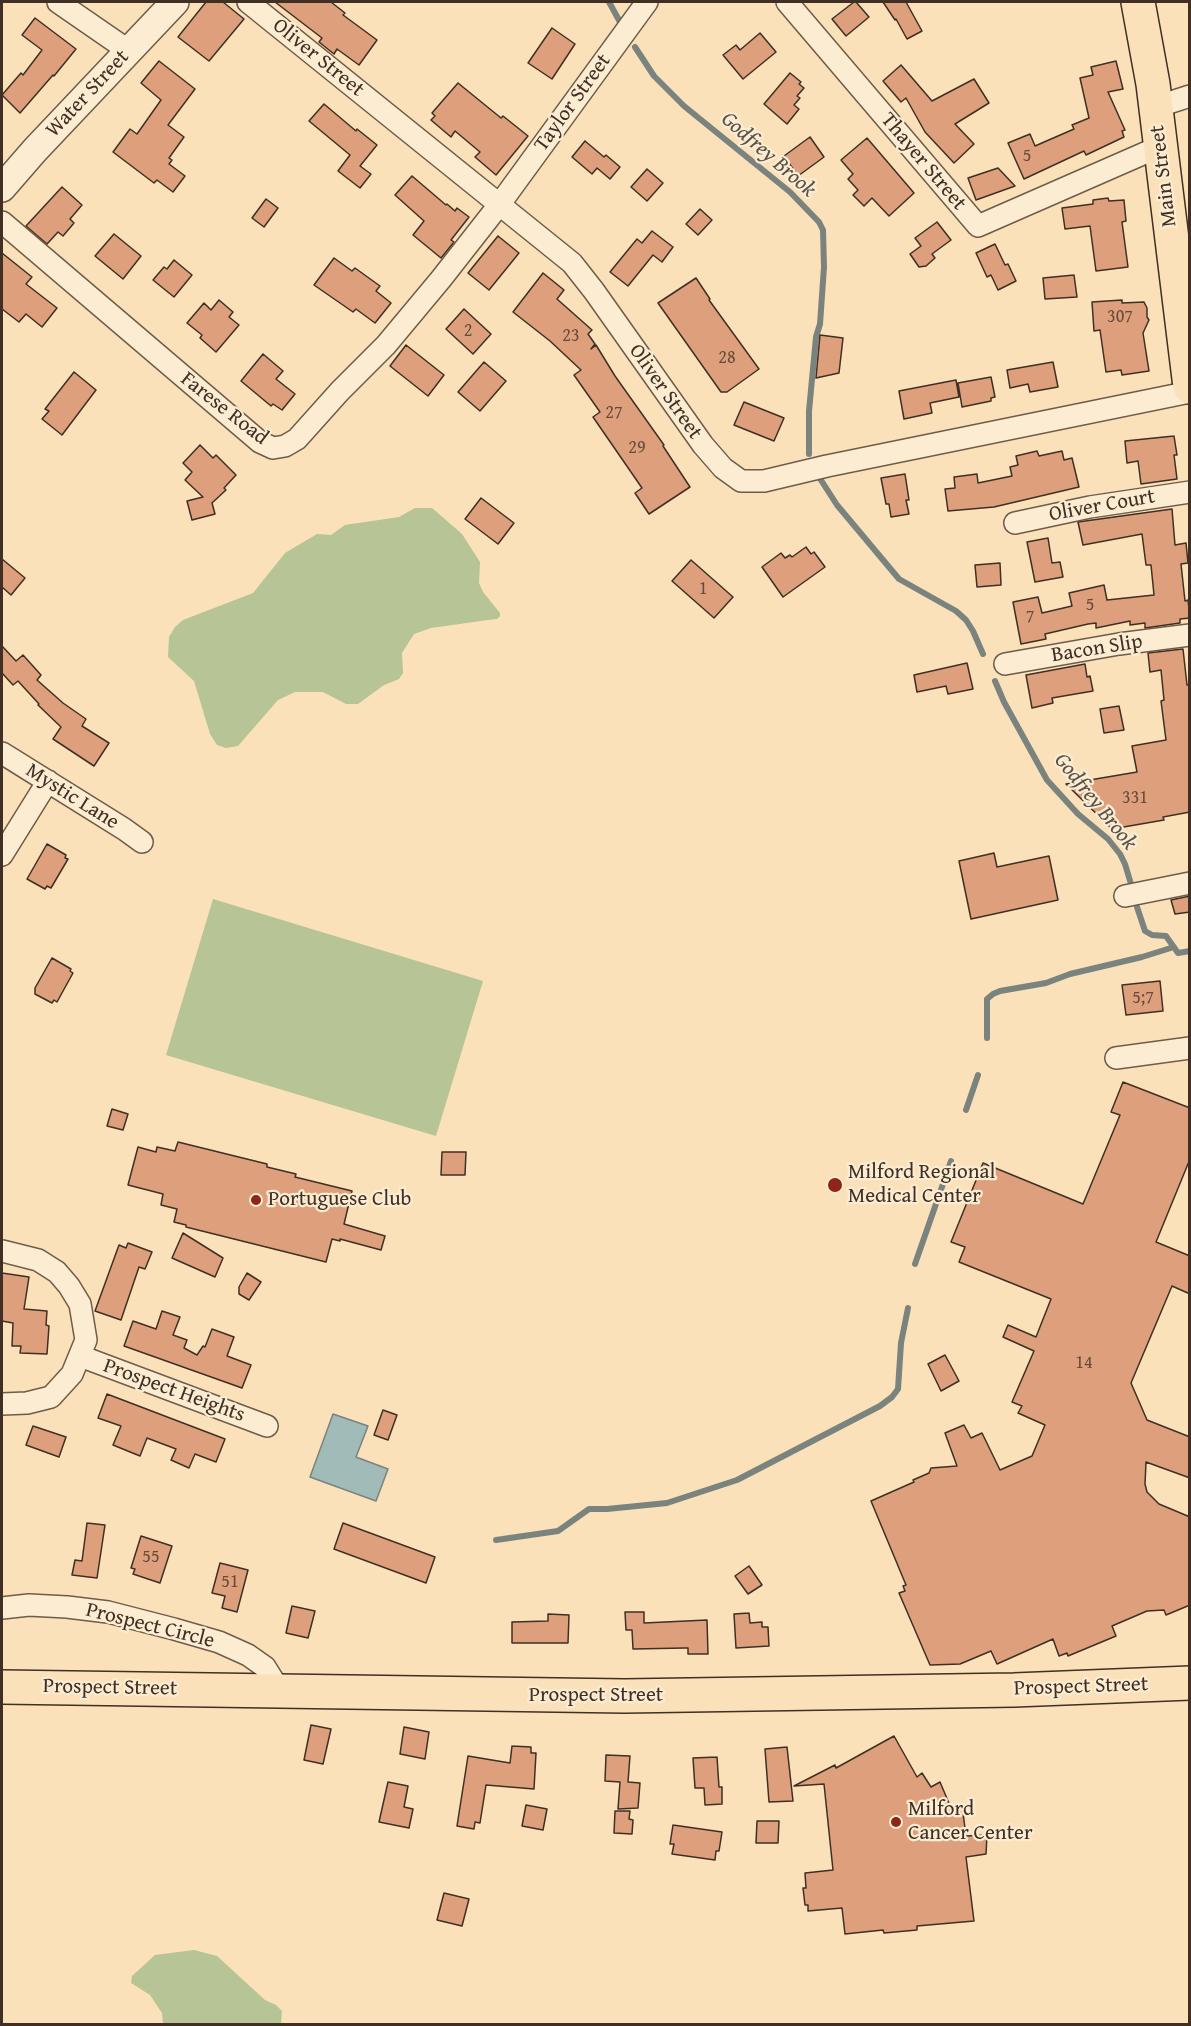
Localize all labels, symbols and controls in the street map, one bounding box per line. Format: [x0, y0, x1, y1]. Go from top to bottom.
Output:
street label: Oliver Street [267, 13, 369, 103]
street label: Water Street [41, 45, 135, 143]
street label: Taylor Street [529, 49, 617, 157]
water label: Godfrey Brook [715, 107, 821, 203]
street label: Thayer Street [875, 108, 971, 216]
street label: Main Street [1145, 124, 1183, 228]
house number: 5 [1023, 145, 1031, 167]
house number: 307 [1107, 306, 1133, 328]
house number: 2 [464, 320, 472, 342]
house number: 23 [562, 325, 580, 347]
street label: Oliver Street [623, 339, 707, 445]
house number: 28 [718, 347, 736, 369]
street label: Farese Road [175, 367, 273, 451]
house number: 27 [605, 402, 623, 424]
house number: 29 [628, 437, 646, 459]
street label: Oliver Court [1047, 484, 1157, 528]
house number: 1 [699, 578, 707, 600]
house number: 5 [1086, 594, 1094, 616]
house number: 7 [1026, 606, 1034, 628]
street label: Bacon Slip [1050, 629, 1144, 669]
water label: Godfrey Brook [1048, 748, 1142, 856]
street label: Mystic Lane [21, 758, 123, 836]
house number: 331 [1122, 787, 1148, 809]
house number: 5;7 [1132, 987, 1154, 1009]
place label: Milford Regional Medical Center [848, 1160, 995, 1210]
marker: Milford Regional Medical Center [826, 1176, 844, 1194]
place label: Portuguese Club [268, 1187, 411, 1213]
marker: Portuguese Club [249, 1193, 263, 1207]
house number: 14 [1075, 1352, 1093, 1374]
street label: Prospect Heights [100, 1354, 248, 1428]
house number: 55 [142, 1546, 160, 1568]
house number: 51 [221, 1571, 239, 1593]
street label: Prospect Circle [83, 1598, 217, 1654]
street label: Prospect Street [1013, 1672, 1149, 1702]
street label: Prospect Street [43, 1674, 177, 1702]
street label: Prospect Street [529, 1683, 663, 1709]
place label: Milford Cancer Center [908, 1797, 1033, 1847]
marker: Milford Cancer Center [889, 1815, 903, 1829]

